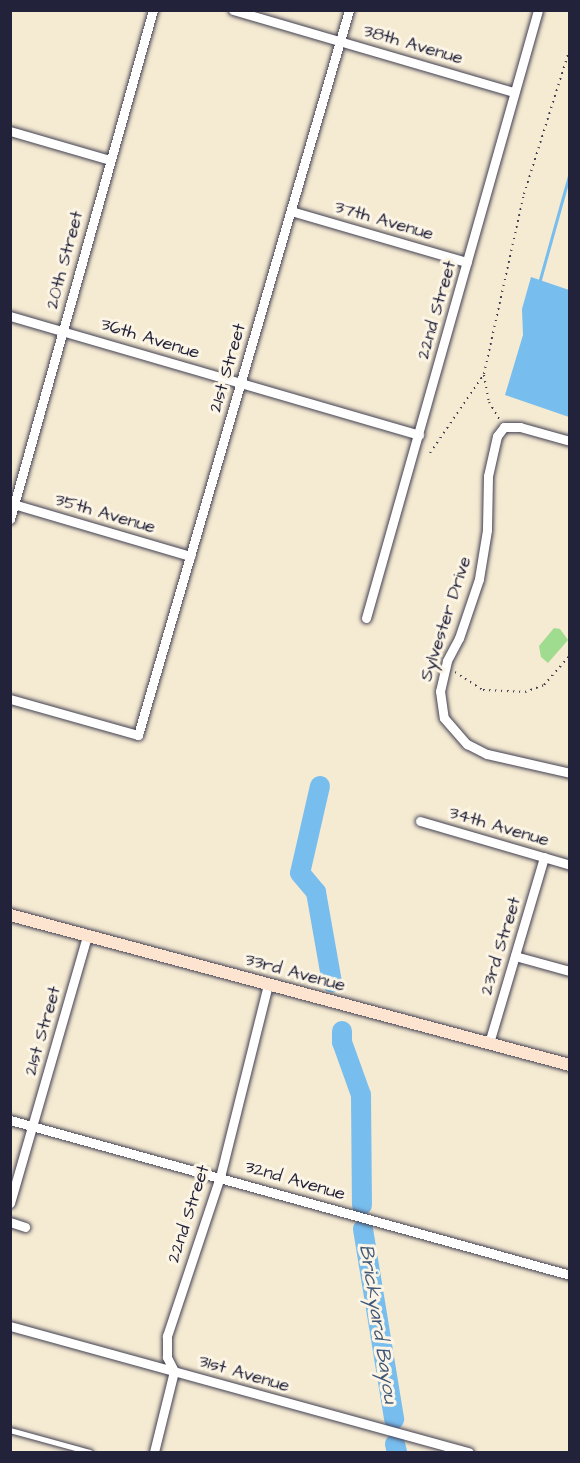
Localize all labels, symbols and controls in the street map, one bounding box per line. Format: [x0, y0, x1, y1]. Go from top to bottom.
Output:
street label: 38th Avenue [361, 20, 465, 70]
street label: 37th Avenue [332, 197, 436, 245]
street label: 20th Street [42, 209, 88, 311]
street label: 22nd Street [413, 258, 461, 362]
street label: 36th Avenue [98, 314, 202, 364]
street label: 21st Street [205, 321, 251, 415]
street label: 35th Avenue [52, 489, 158, 539]
street label: Sylvester Drive [416, 554, 476, 684]
street label: 34th Avenue [446, 802, 552, 852]
street label: 23rd Street [476, 894, 526, 998]
street label: 33rd Avenue [242, 949, 348, 997]
street label: 21st Street [20, 984, 66, 1078]
street label: 32nd Avenue [242, 1156, 348, 1206]
street label: 22nd Street [163, 1162, 215, 1266]
water label: Brickyard Bayou [354, 1243, 402, 1405]
street label: 31st Avenue [196, 1351, 292, 1397]

